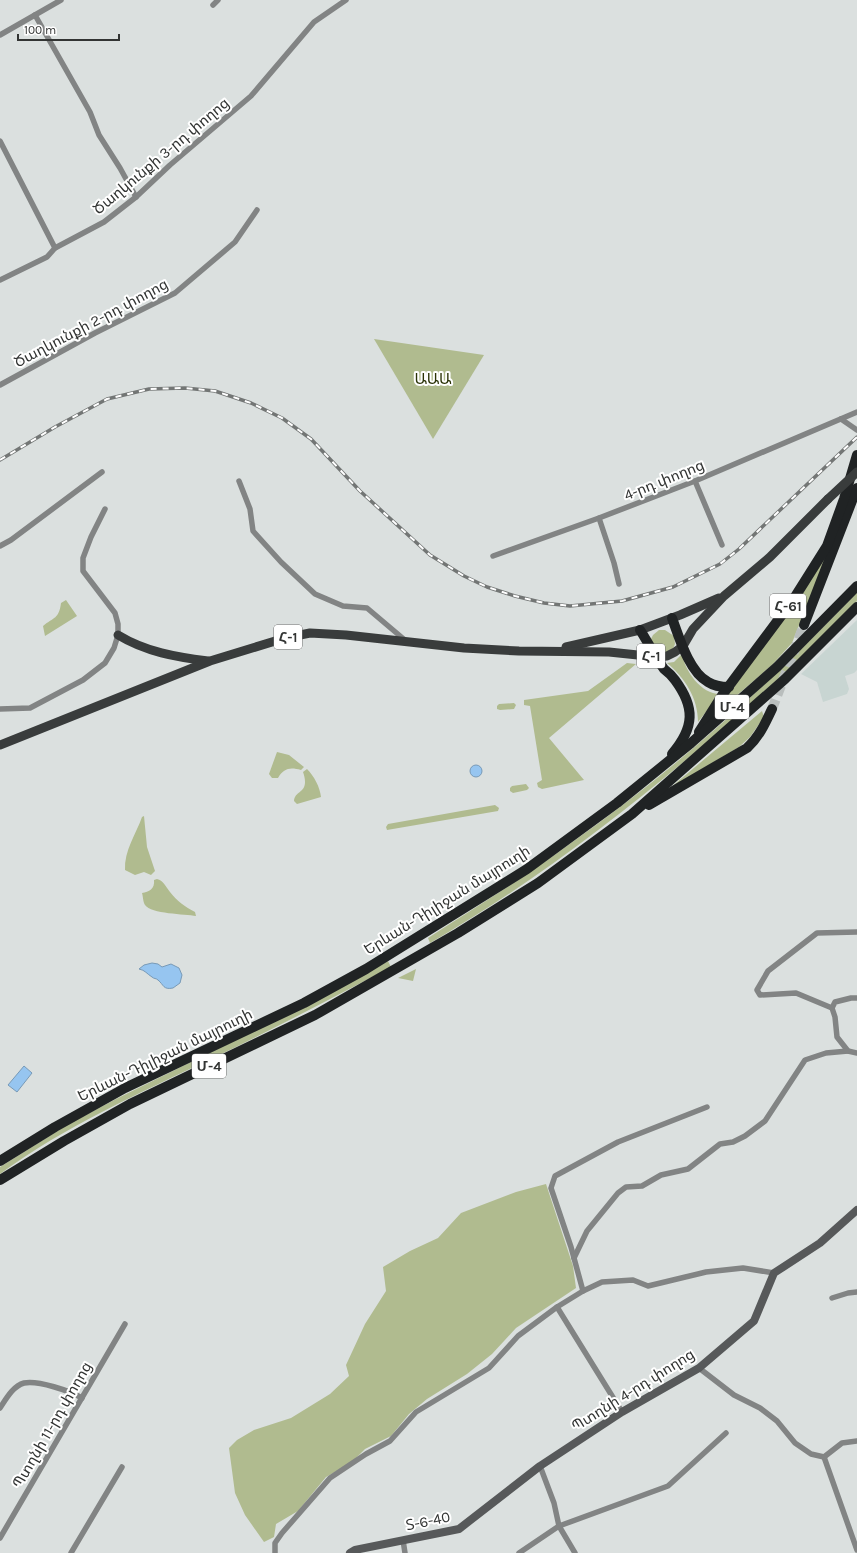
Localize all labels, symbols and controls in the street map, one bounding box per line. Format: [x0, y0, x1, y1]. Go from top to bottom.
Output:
scale bar [18, 16, 119, 42]
text: 100 m [24, 23, 56, 37]
street label: Ծաղկունքի 3-րդ փողոց [89, 94, 233, 218]
street label: Ծաղկունքի 2-րդ փողոց [11, 275, 171, 371]
park label: ԱԱԱ [415, 370, 452, 388]
street label: 4-րդ փողոց [621, 456, 707, 504]
road number: Հ-61 [770, 594, 806, 618]
road number: Հ-1 [274, 625, 302, 649]
road number: Հ-1 [637, 644, 665, 668]
road number: Մ-4 [715, 695, 749, 719]
street label: Երևան-Դիլիջան մայրուղի [361, 841, 533, 959]
street label: Երևան-Դիլիջան մայրուղի [75, 1005, 255, 1105]
road number: Մ-4 [192, 1054, 226, 1078]
street label: Պտղնի 4-րդ փողոց [568, 1345, 698, 1435]
street label: Պտղնի 11-րդ փողոց [8, 1359, 96, 1491]
street label: Տ-6-40 [404, 1508, 452, 1534]

